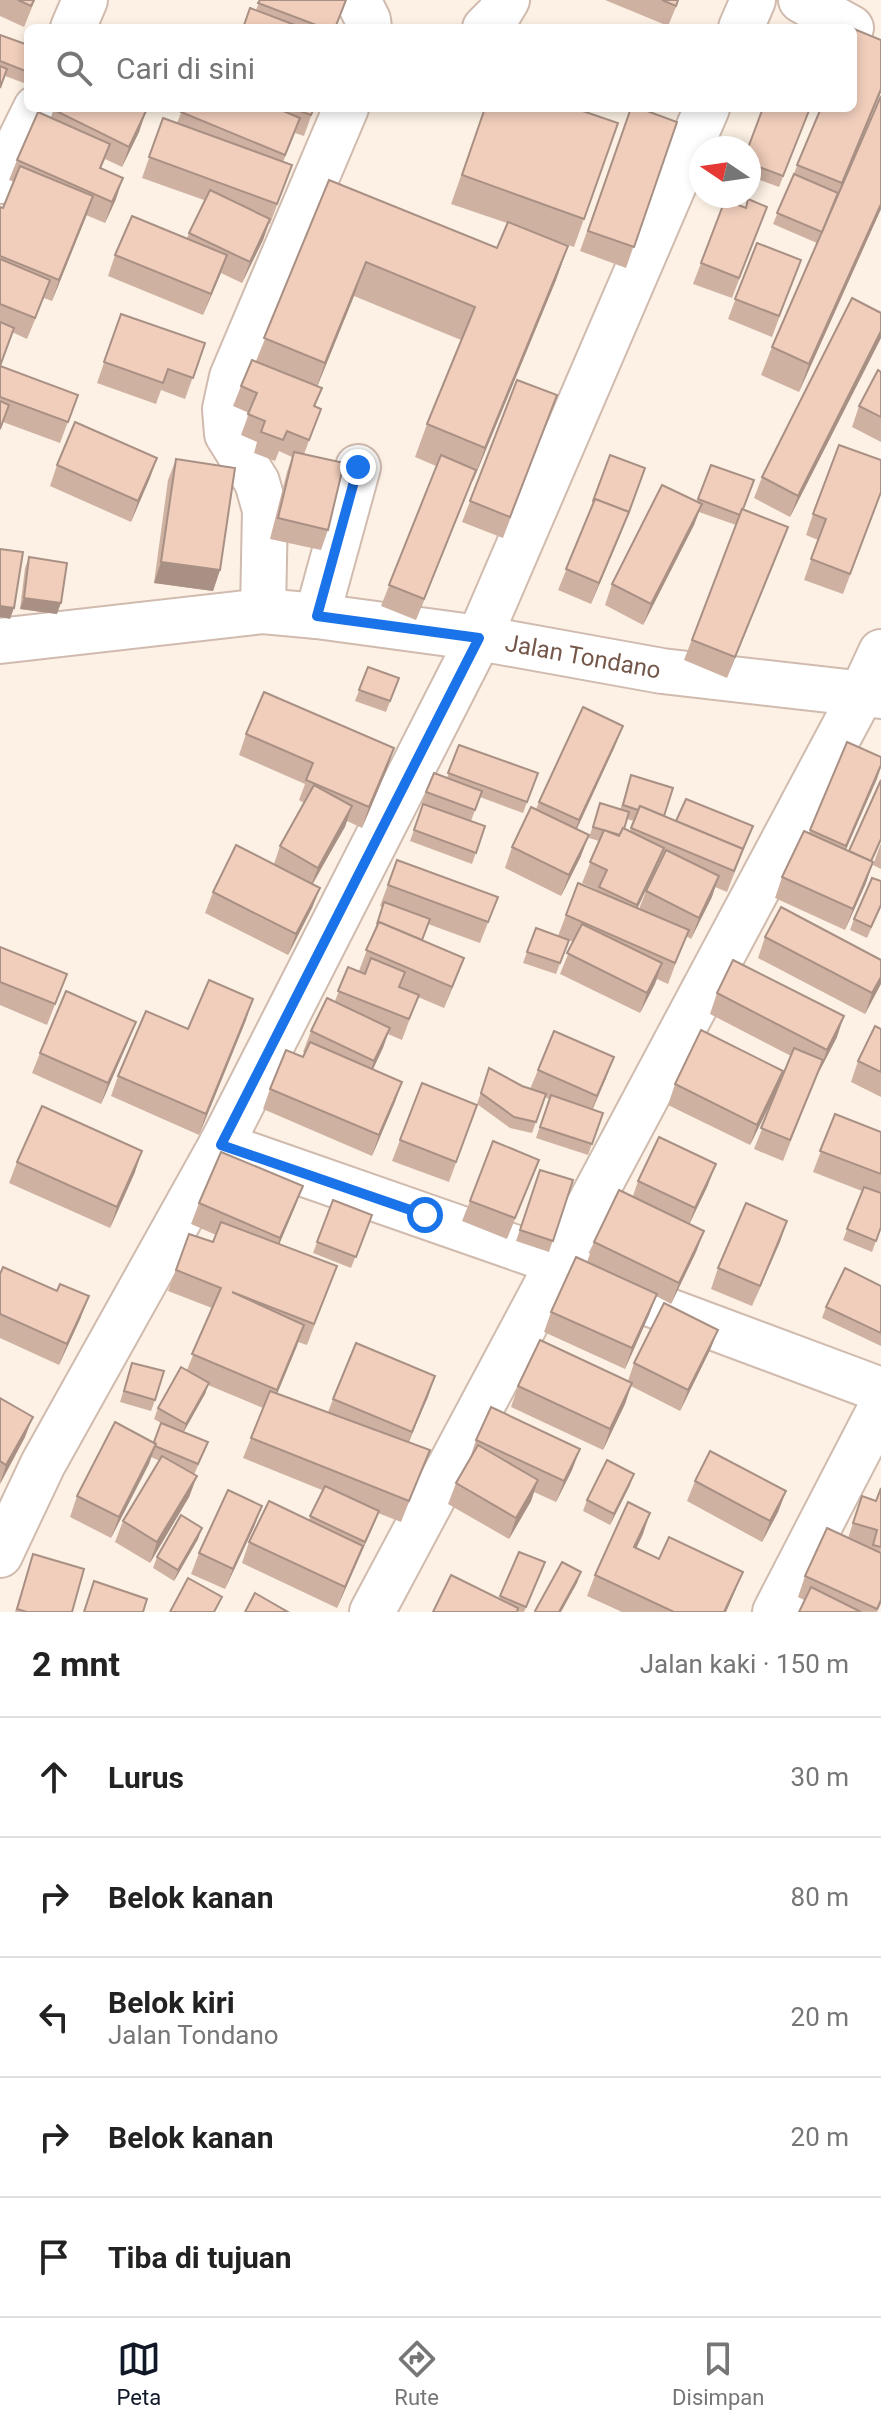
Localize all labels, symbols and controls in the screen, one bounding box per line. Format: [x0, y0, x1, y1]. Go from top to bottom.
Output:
search box [24, 24, 857, 112]
icon: search [52, 46, 96, 90]
text: Cari di sini [116, 51, 255, 86]
north arrow [689, 136, 761, 208]
route end [340, 449, 376, 485]
street label: Jalan Tondano [503, 629, 663, 685]
route start [407, 1197, 443, 1233]
text: 2 mnt [32, 1644, 120, 1684]
text: Jalan kaki · 150 m [640, 1649, 849, 1679]
icon: ahead [32, 1755, 76, 1799]
text: Lurus [108, 1760, 184, 1795]
text: 30 m [791, 1762, 849, 1792]
icon: right [32, 1875, 76, 1919]
text: Belok kanan [108, 1880, 273, 1915]
text: 80 m [791, 1882, 849, 1912]
text: Belok kiri [108, 1985, 235, 2020]
icon: left [32, 1995, 76, 2039]
text: 20 m [791, 2002, 849, 2032]
text: Jalan Tondano [108, 2020, 279, 2050]
icon: right [32, 2115, 76, 2159]
text: Belok kanan [108, 2120, 273, 2155]
text: 20 m [791, 2122, 849, 2152]
icon: arrive [32, 2235, 76, 2279]
text: Tiba di tujuan [108, 2240, 292, 2275]
tab: Peta [117, 2337, 161, 2410]
tab: Rute [394, 2337, 439, 2410]
tab: Disimpan [672, 2337, 764, 2410]

